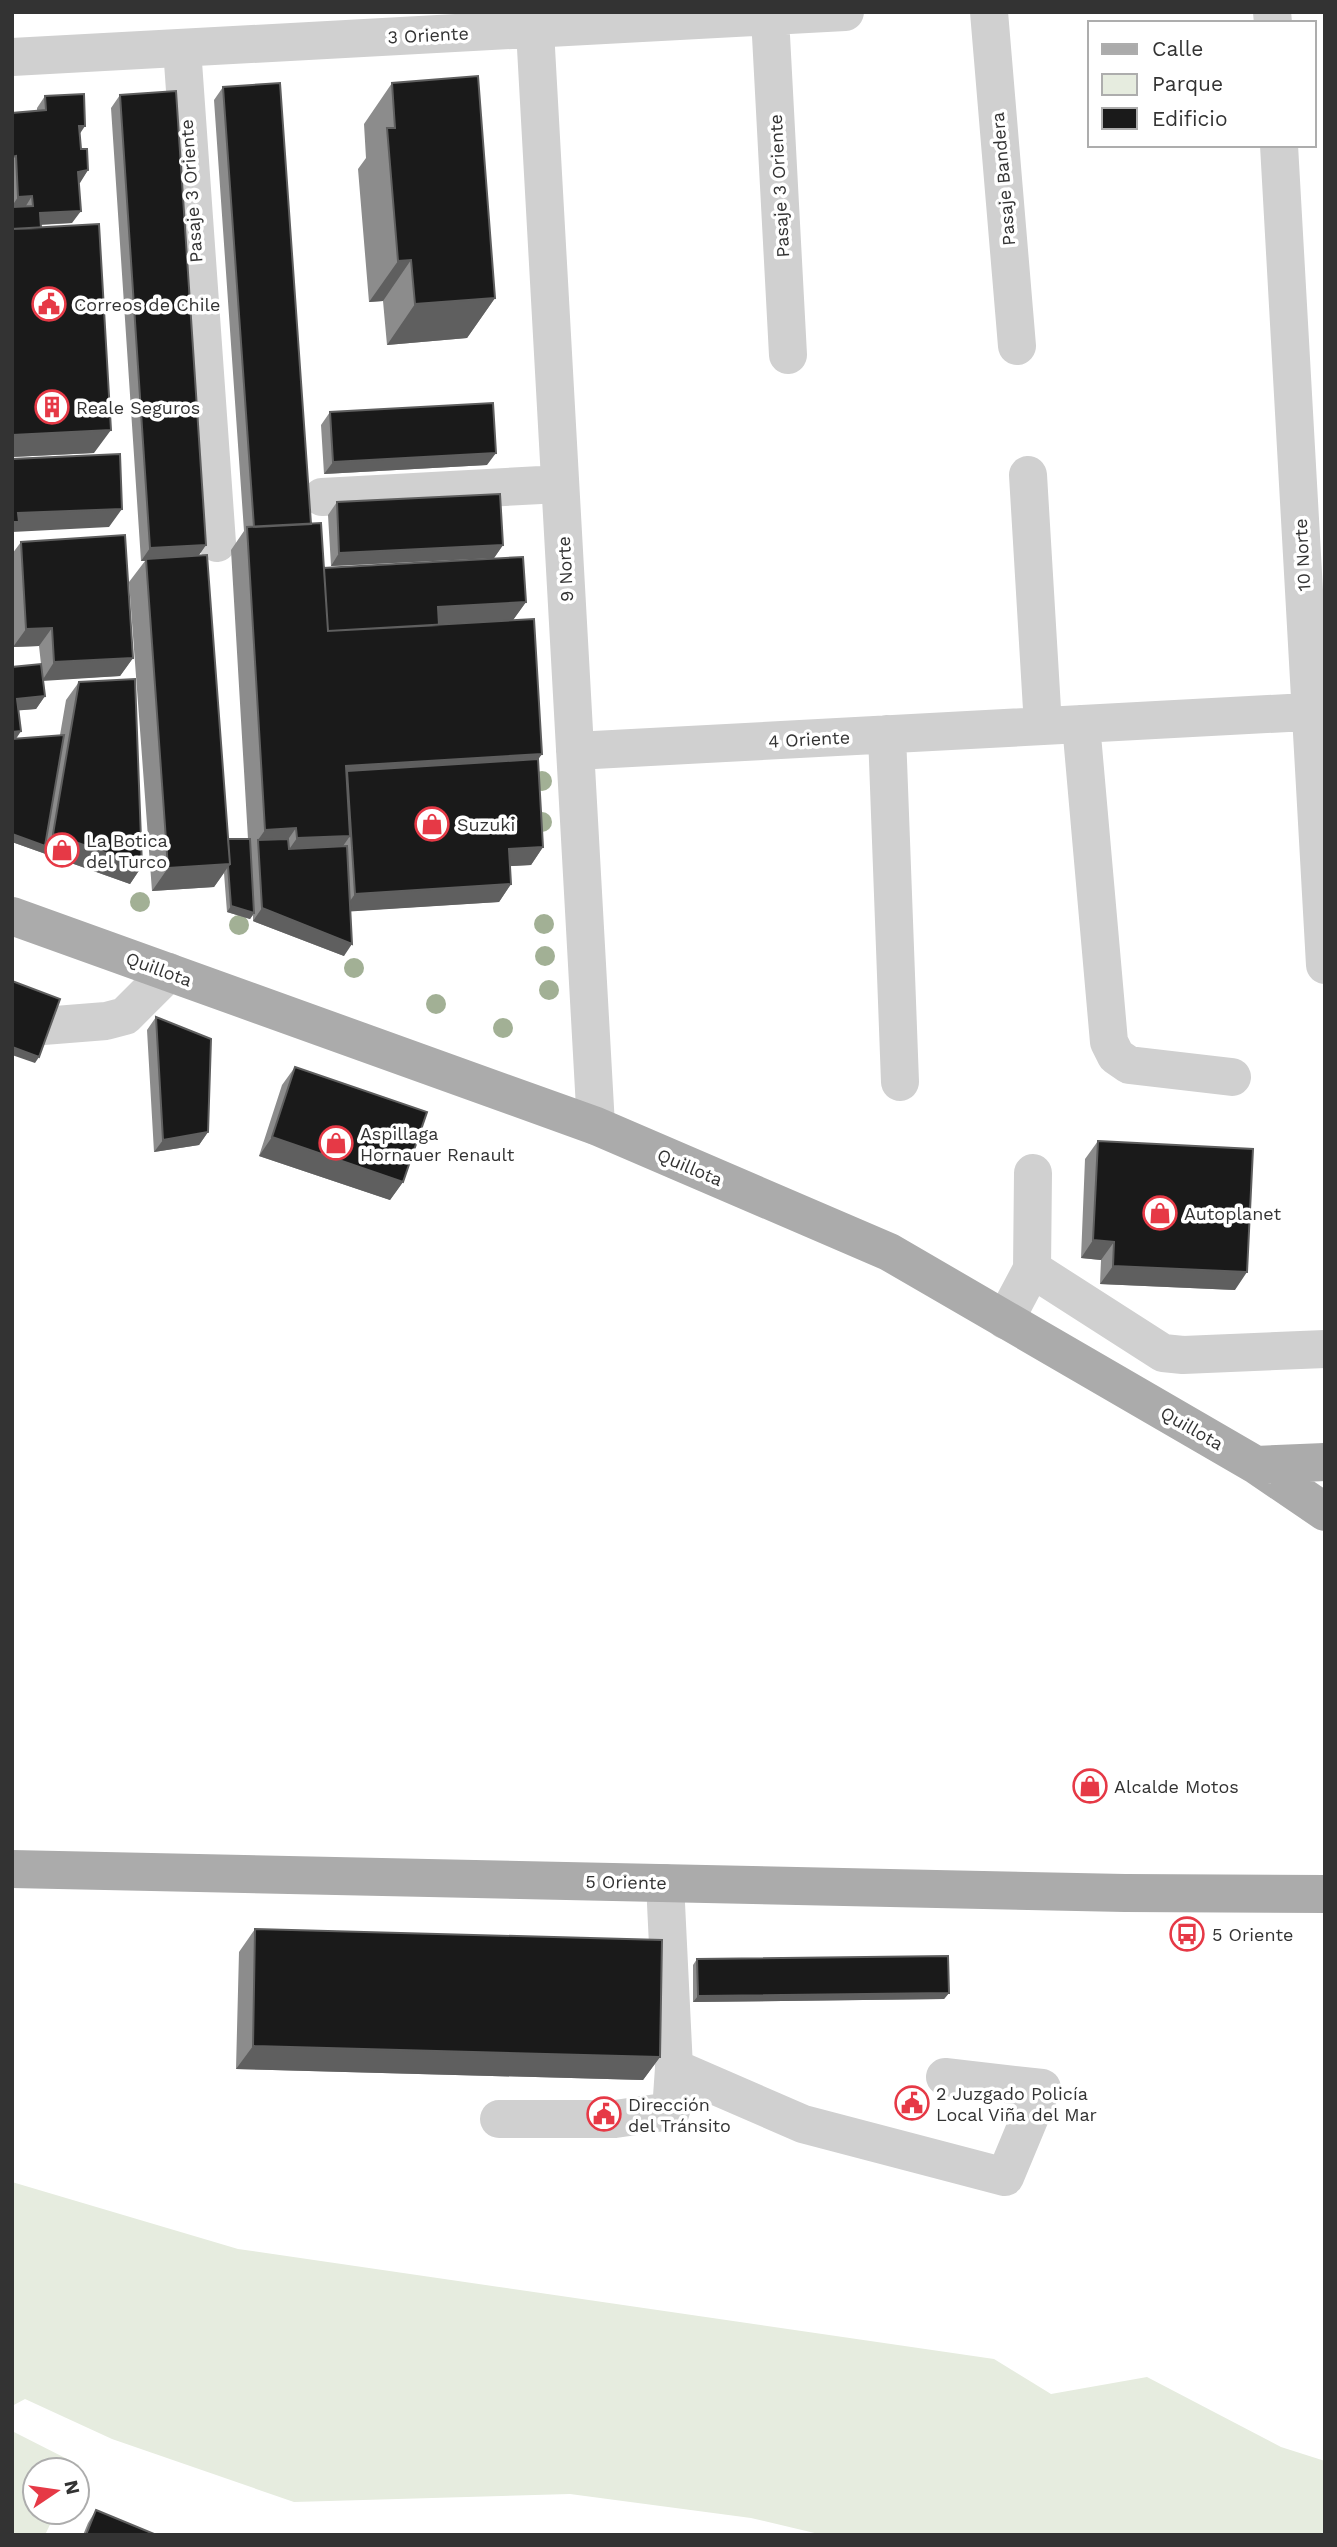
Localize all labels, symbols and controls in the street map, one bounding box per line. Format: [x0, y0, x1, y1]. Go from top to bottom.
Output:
legend [1088, 21, 1316, 147]
street label: 3 Oriente [387, 22, 469, 48]
text: Calle [1152, 36, 1203, 61]
text: Parque [1152, 71, 1223, 96]
text: Edificio [1152, 106, 1228, 131]
street label: Pasaje Bandera [987, 111, 1019, 247]
street label: Pasaje 3 Oriente [765, 114, 793, 258]
street label: Pasaje 3 Oriente [176, 119, 206, 263]
public building icon: Correos de Chile [30, 285, 68, 323]
place label: Correos de Chile [74, 294, 220, 315]
building icon: Reale Seguros [33, 388, 71, 426]
place label: Reale Seguros [76, 397, 200, 418]
street label: 10 Norte [1290, 518, 1314, 592]
street label: 9 Norte [553, 536, 577, 602]
street label: 4 Oriente [768, 726, 850, 752]
shop icon: Suzuki [413, 805, 451, 843]
place label: Suzuki [457, 814, 515, 835]
place label: La Botica del Turco [86, 830, 168, 872]
shop icon: La Botica del Turco [43, 831, 81, 869]
street label: Quillota [123, 947, 195, 991]
place label: Aspillaga Hornauer Renault [360, 1123, 515, 1165]
shop icon: Aspillaga Hornauer Renault [317, 1124, 355, 1162]
street label: Quillota [654, 1144, 726, 1190]
shop icon: Autoplanet [1141, 1194, 1179, 1232]
place label: Autoplanet [1184, 1203, 1281, 1224]
street label: Quillota [1157, 1402, 1227, 1454]
shop icon: Alcalde Motos [1071, 1767, 1109, 1805]
place label: Alcalde Motos [1114, 1776, 1239, 1797]
street label: 5 Oriente [585, 1871, 667, 1893]
bus stop icon: 5 Oriente [1168, 1915, 1206, 1953]
place label: 5 Oriente [1212, 1924, 1293, 1945]
place label: 2 Juzgado Policía Local Viña del Mar [936, 2083, 1097, 2125]
public building icon: 2 Juzgado Policía Local Viña del Mar [893, 2084, 931, 2122]
place label: Dirección del Tránsito [628, 2094, 731, 2136]
public building icon: Dirección del Tránsito [585, 2095, 623, 2133]
north arrow [21, 2456, 91, 2526]
text: N [59, 2478, 85, 2497]

